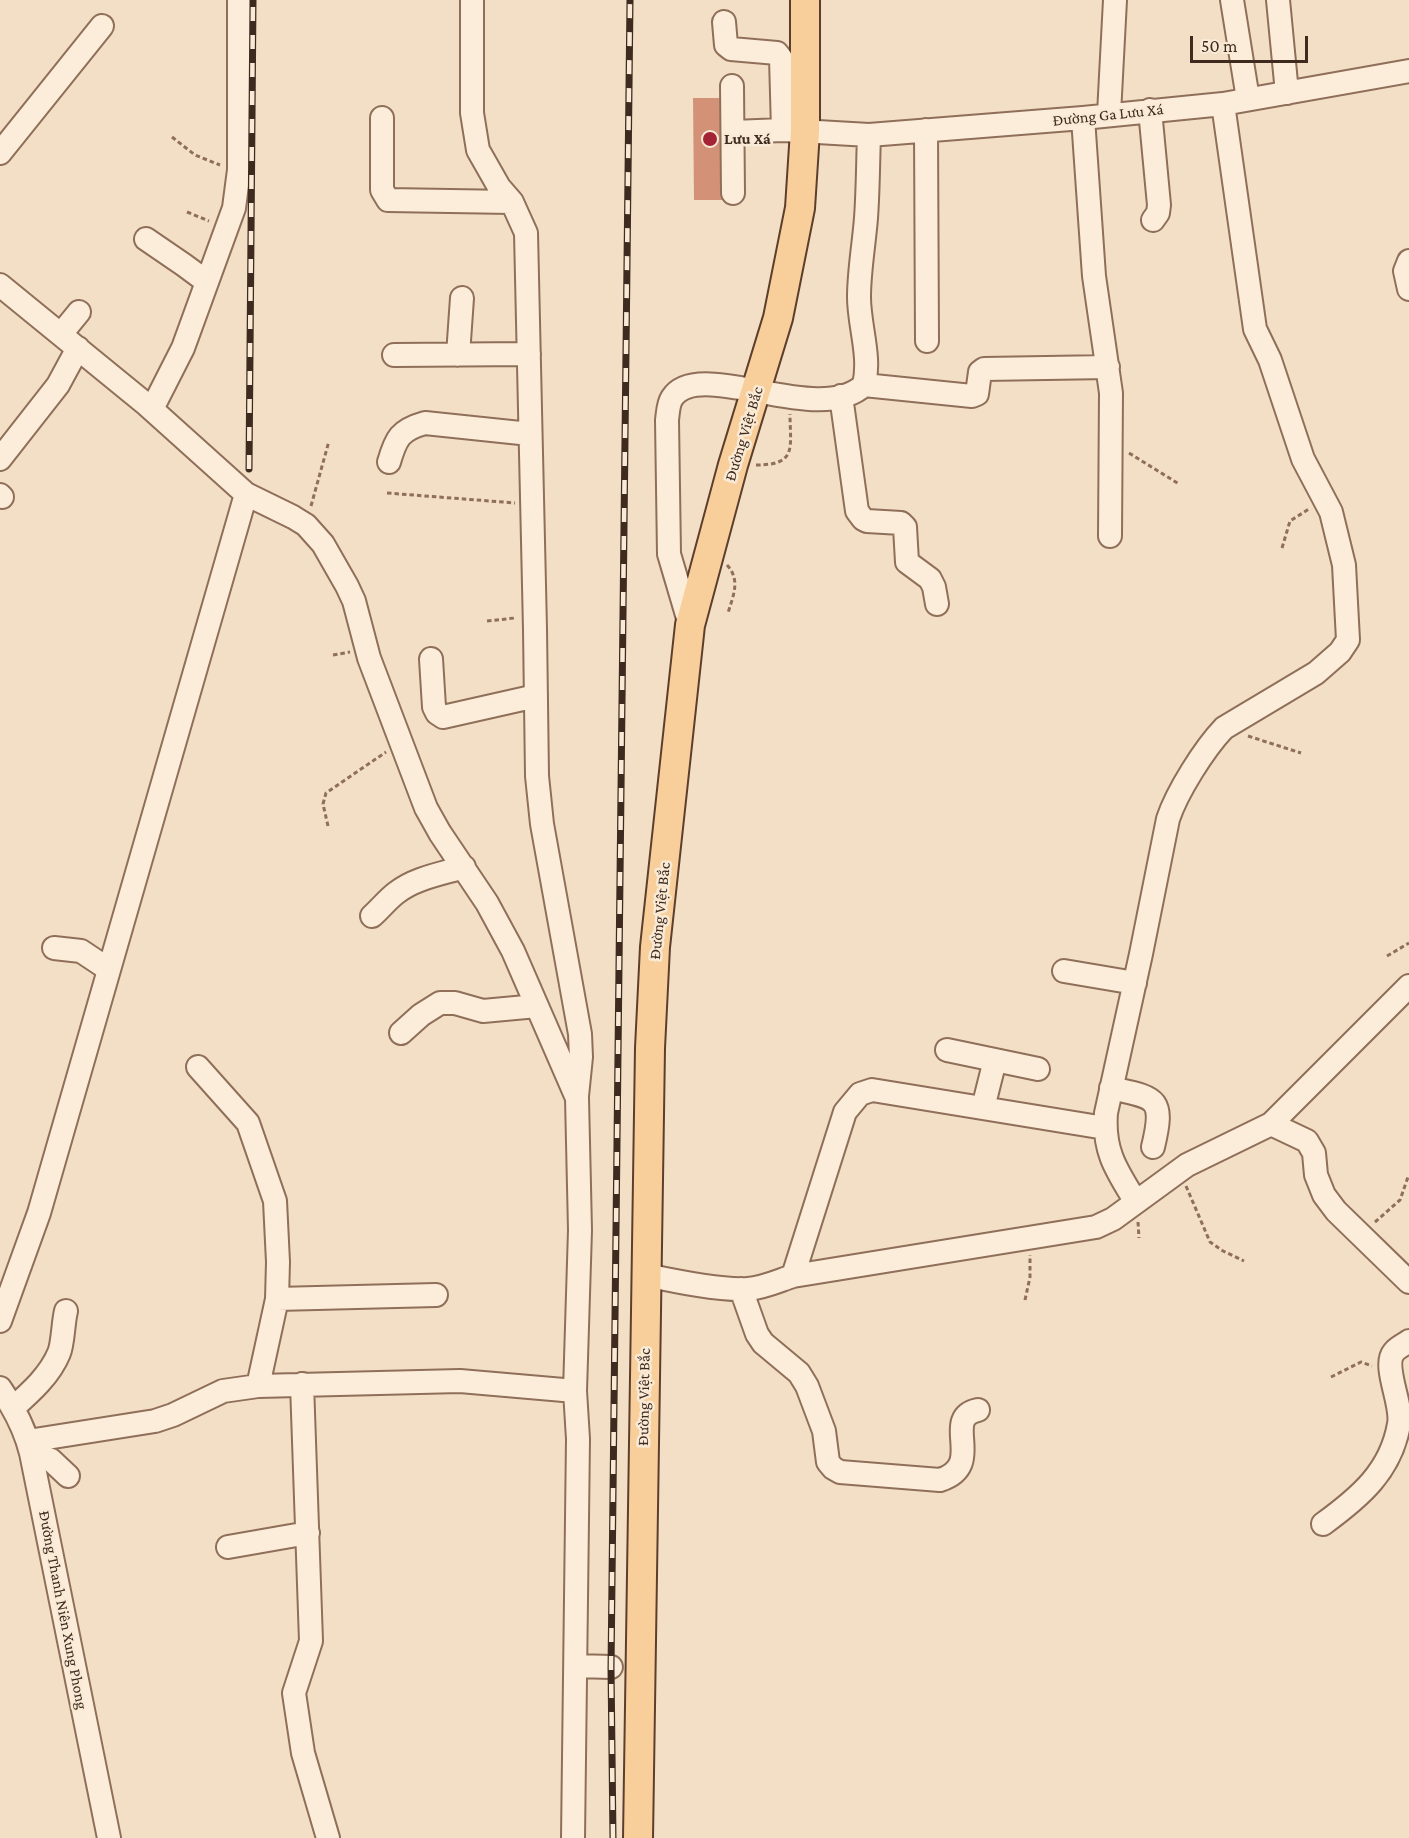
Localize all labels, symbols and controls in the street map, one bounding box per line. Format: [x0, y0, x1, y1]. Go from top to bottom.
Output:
scale bar [1193, 24, 1312, 62]
text: 50 m [1201, 36, 1238, 56]
street label: Đường Ga Lưu Xá [1052, 100, 1164, 130]
place label: Lưu Xá [724, 129, 771, 149]
marker: Lưu Xá [701, 130, 719, 148]
street label: Đường Việt Bắc [721, 385, 767, 483]
street label: Đường Việt Bắc [645, 861, 675, 961]
street label: Đường Việt Bắc [634, 1348, 654, 1446]
street label: Đường Thanh Niên Xung Phong [34, 1509, 92, 1711]

